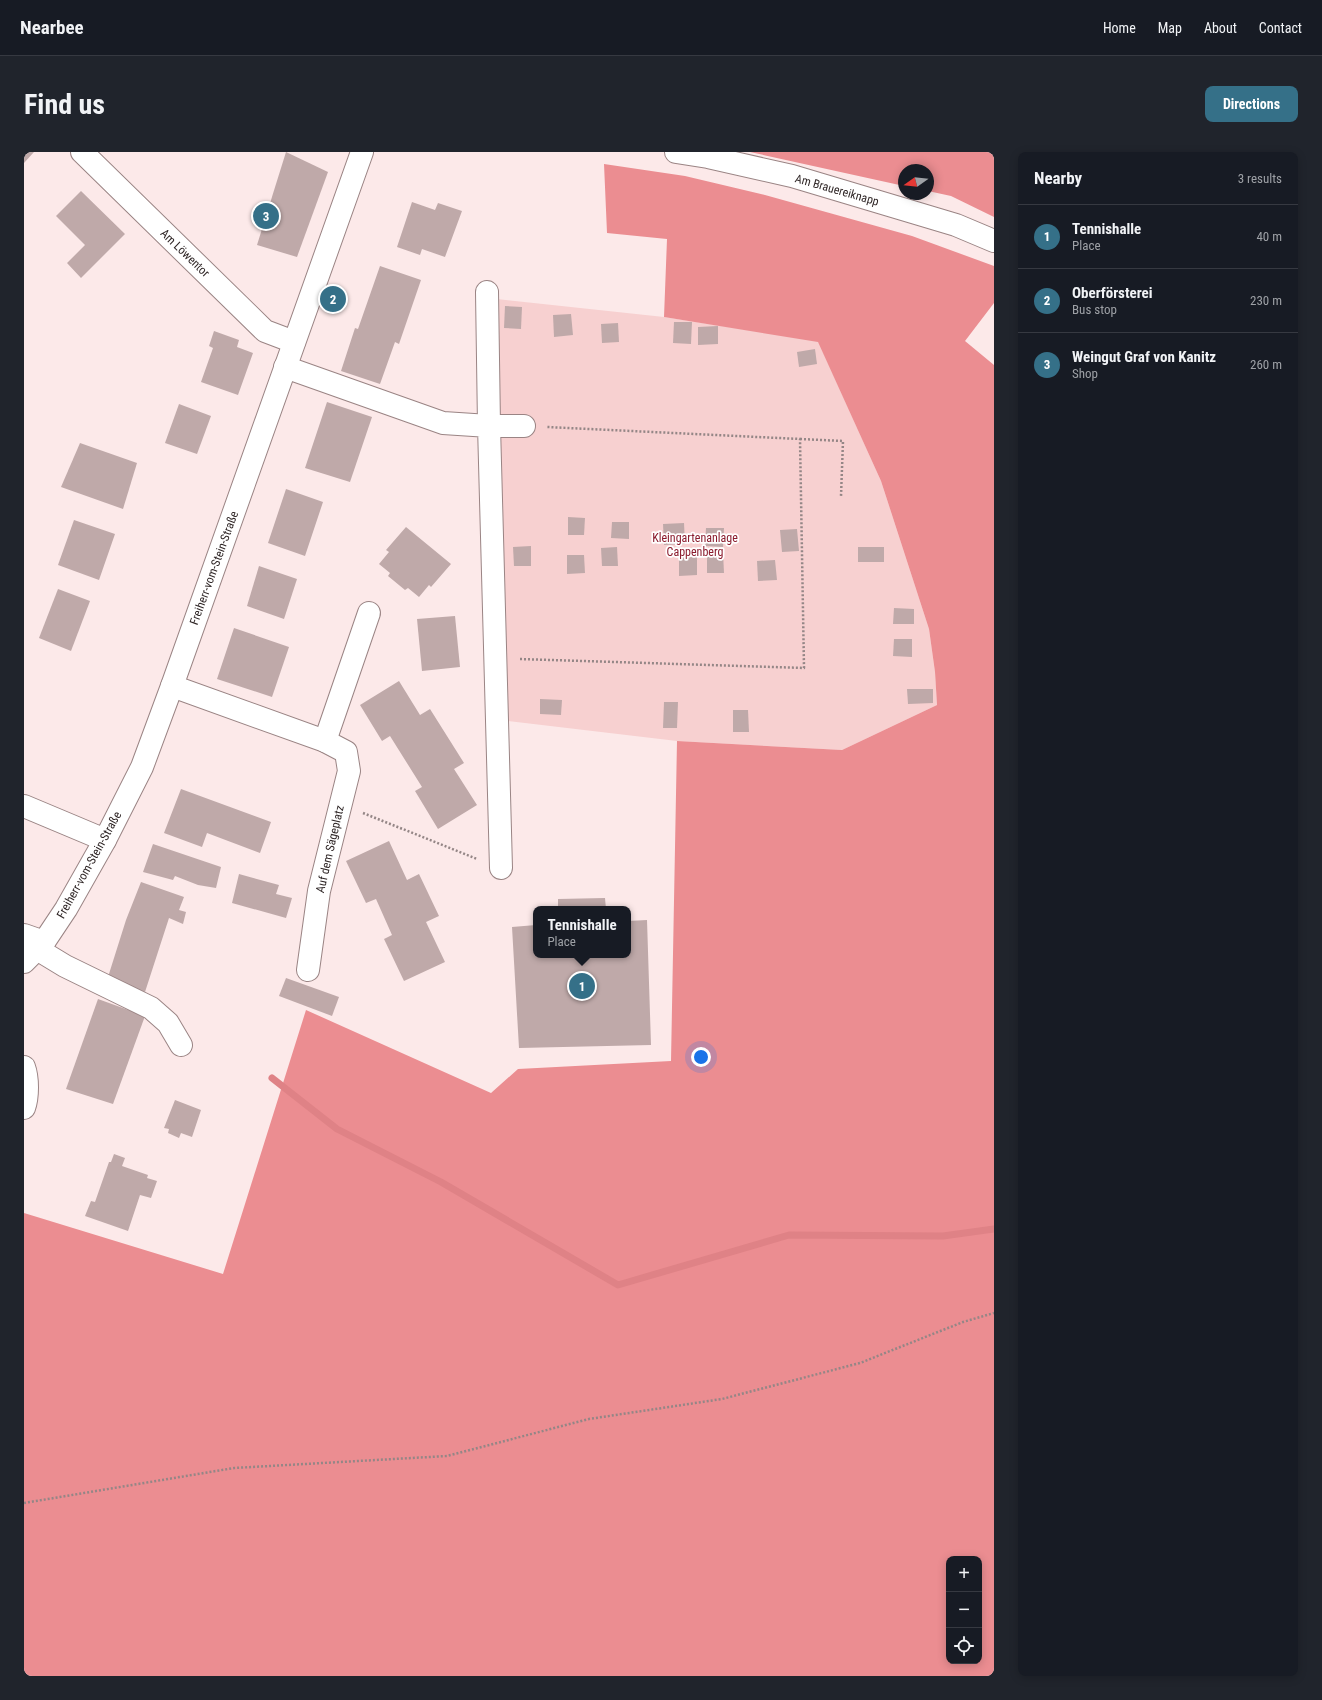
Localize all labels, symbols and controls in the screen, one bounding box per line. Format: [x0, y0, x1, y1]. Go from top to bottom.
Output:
text: Nearbee [20, 16, 84, 39]
text: Home [1103, 20, 1136, 36]
text: Map [1158, 20, 1182, 36]
text: About [1204, 20, 1237, 36]
text: Contact [1259, 20, 1302, 36]
button: Directions [1205, 86, 1298, 122]
text: Find us [24, 88, 105, 121]
north arrow [898, 164, 934, 200]
text: Nearby [1034, 168, 1082, 188]
street label: Am Brauereiknapp [793, 171, 881, 209]
text: 3 results [1238, 171, 1282, 186]
pin: 3 [253, 201, 279, 231]
text: Tennishalle [1072, 220, 1141, 238]
street label: Am Löwentor [158, 226, 213, 280]
text: 1 [1044, 229, 1050, 244]
text: 40 m [1256, 229, 1282, 244]
text: Place [1072, 238, 1101, 253]
pin: 2 [320, 284, 346, 314]
text: Oberförsterei [1072, 284, 1153, 302]
text: 2 [1044, 293, 1050, 308]
text: 230 m [1250, 293, 1282, 308]
text: Bus stop [1072, 302, 1117, 317]
text: Weingut Graf von Kanitz [1072, 348, 1216, 366]
text: 3 [1044, 357, 1050, 372]
text: 260 m [1250, 357, 1282, 372]
text: Shop [1072, 366, 1098, 381]
street label: Freiherr-vom-Stein-Straße [187, 509, 241, 627]
park label: Kleingartenanlage Cappenberg [652, 531, 738, 559]
street label: Auf dem Sägeplatz [313, 804, 347, 894]
street label: Freiherr-vom-Stein-Straße [54, 809, 124, 921]
popup [533, 906, 631, 958]
text: Tennishalle [547, 916, 617, 934]
text: Place [547, 934, 576, 949]
pin: 1 [569, 971, 595, 1001]
your location [691, 1047, 711, 1067]
map controls [946, 1556, 982, 1664]
button: + [946, 1556, 982, 1592]
button: − [946, 1592, 982, 1628]
button: locate [946, 1628, 982, 1664]

